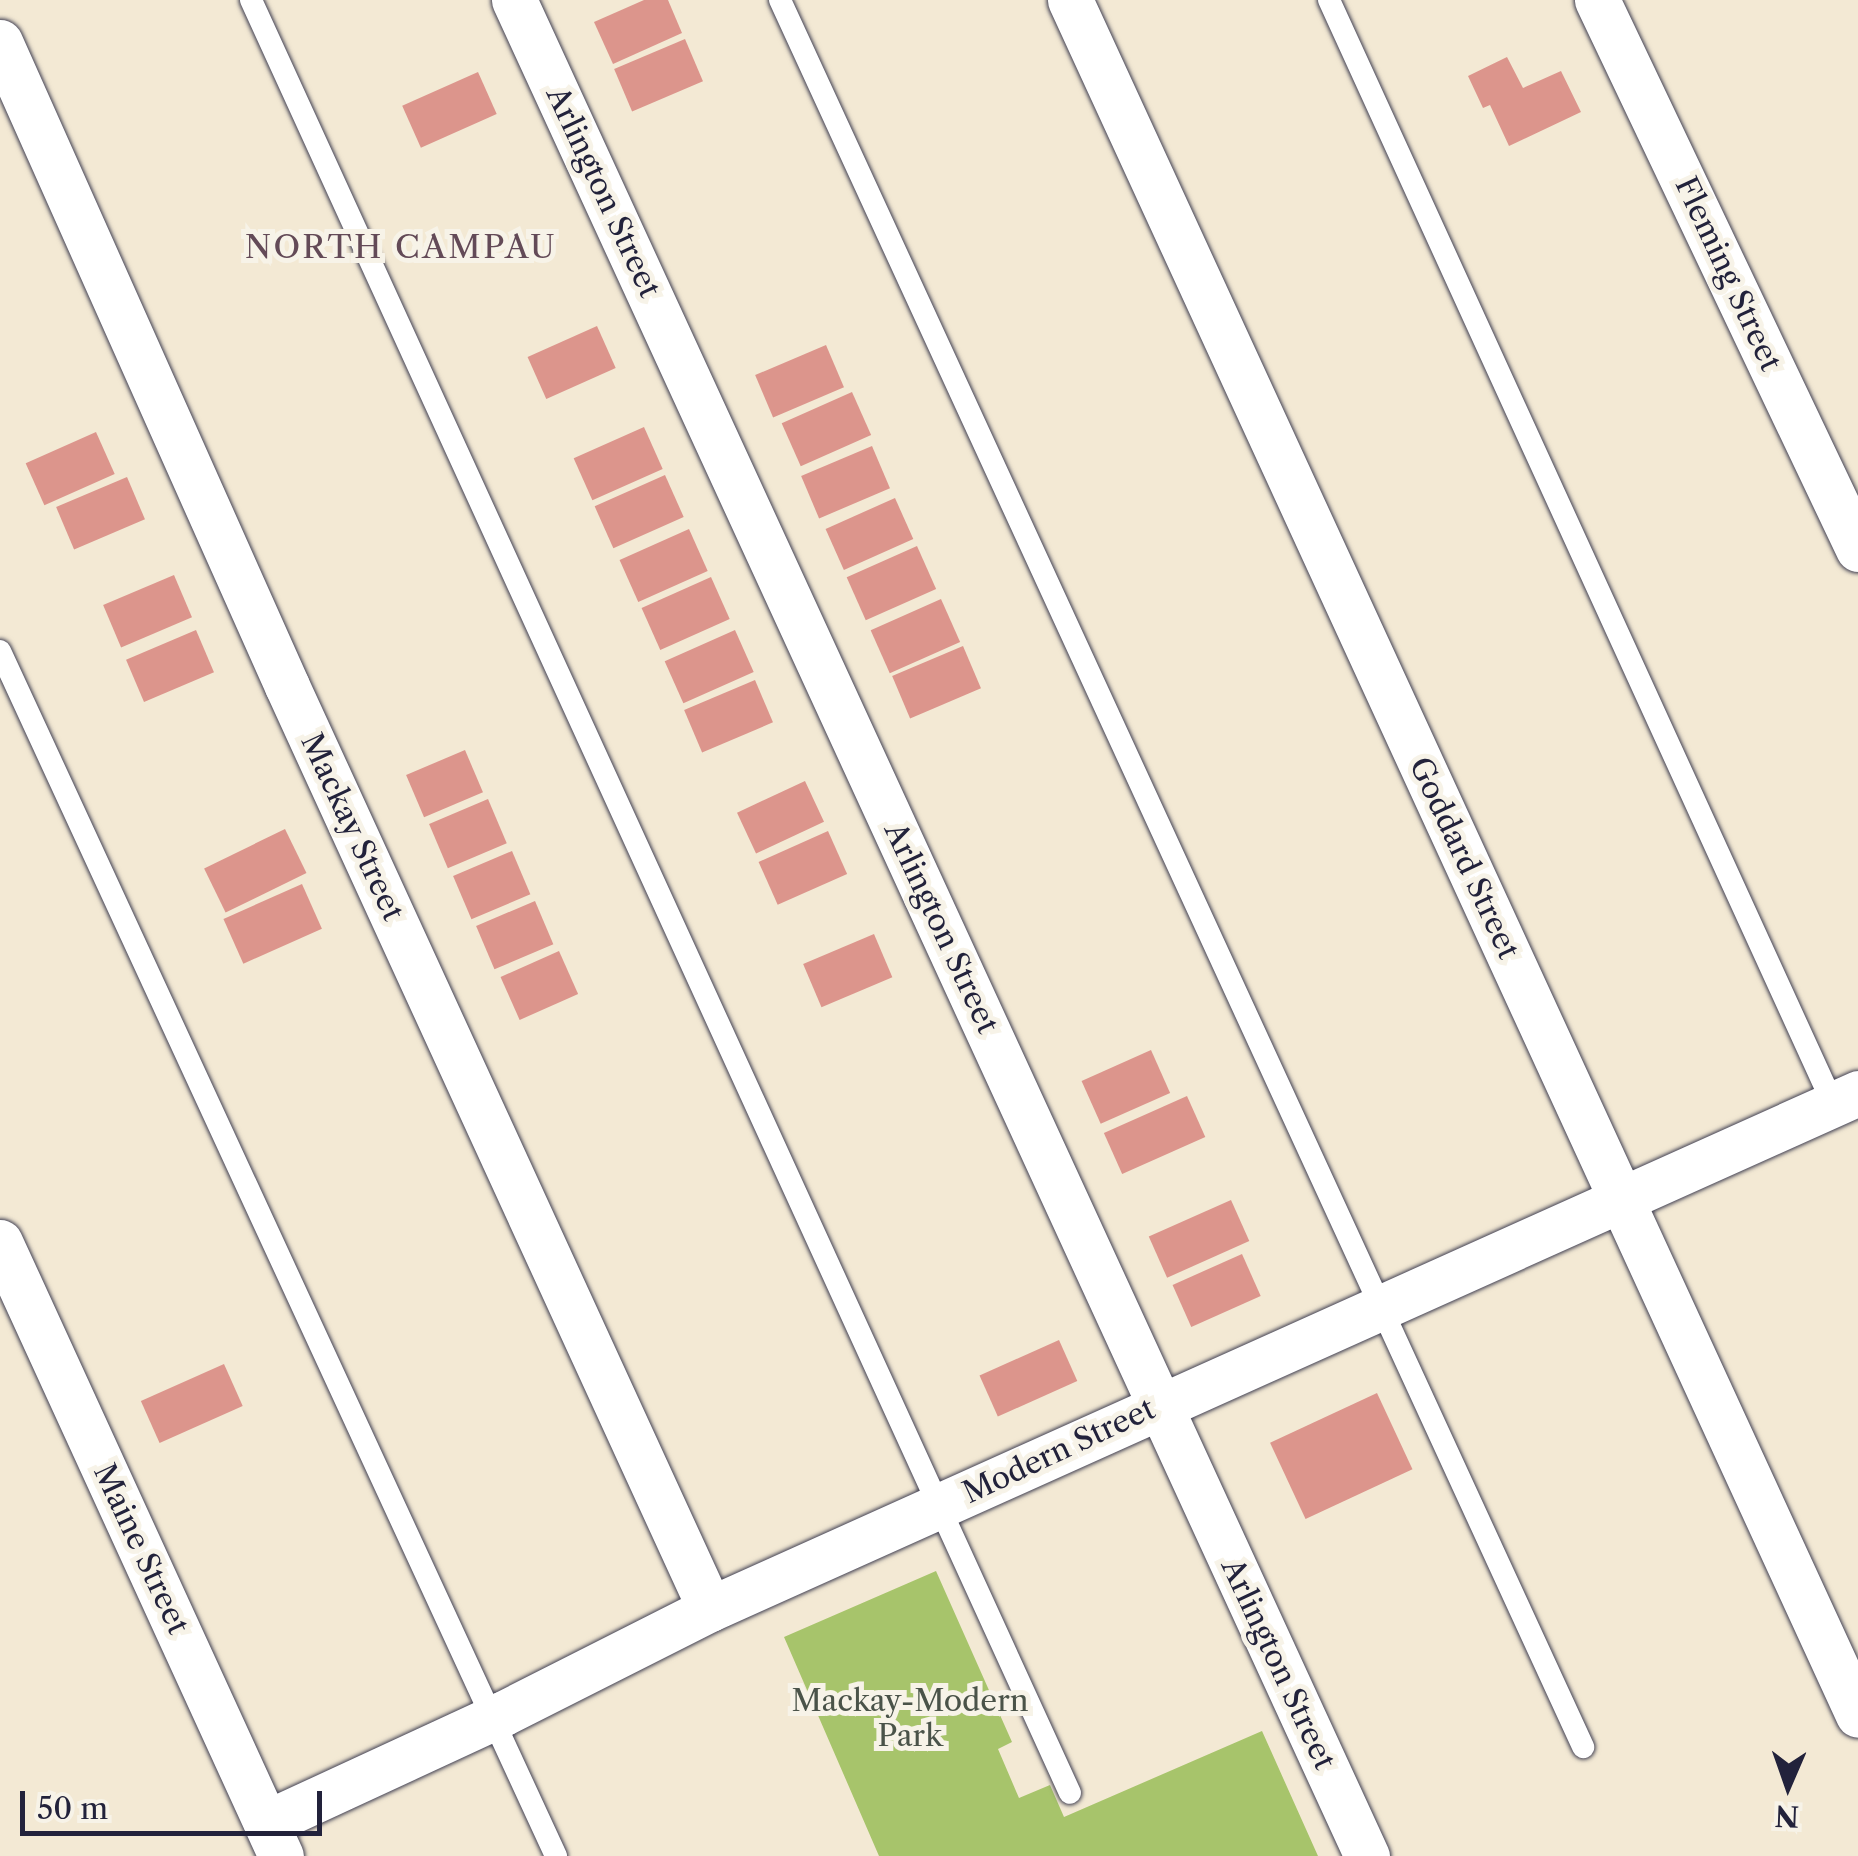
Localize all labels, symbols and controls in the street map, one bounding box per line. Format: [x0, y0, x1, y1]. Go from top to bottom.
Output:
street label: Arlington Street [538, 81, 668, 303]
street label: Fleming Street [1667, 171, 1789, 377]
district label: NORTH CAMPAU [245, 228, 557, 266]
street label: Mackay Street [293, 727, 411, 927]
street label: Goddard Street [1402, 751, 1526, 965]
street label: Arlington Street [876, 817, 1006, 1039]
street label: Modern Street [957, 1391, 1161, 1511]
street label: Maine Street [86, 1458, 196, 1640]
street label: Arlington Street [1213, 1553, 1343, 1775]
park label: Mackay-Modern Park [791, 1683, 1029, 1754]
north arrow [1738, 1736, 1838, 1836]
scale bar [25, 1771, 328, 1833]
text: 50 m [37, 1790, 108, 1827]
text: N [1774, 1799, 1800, 1833]

